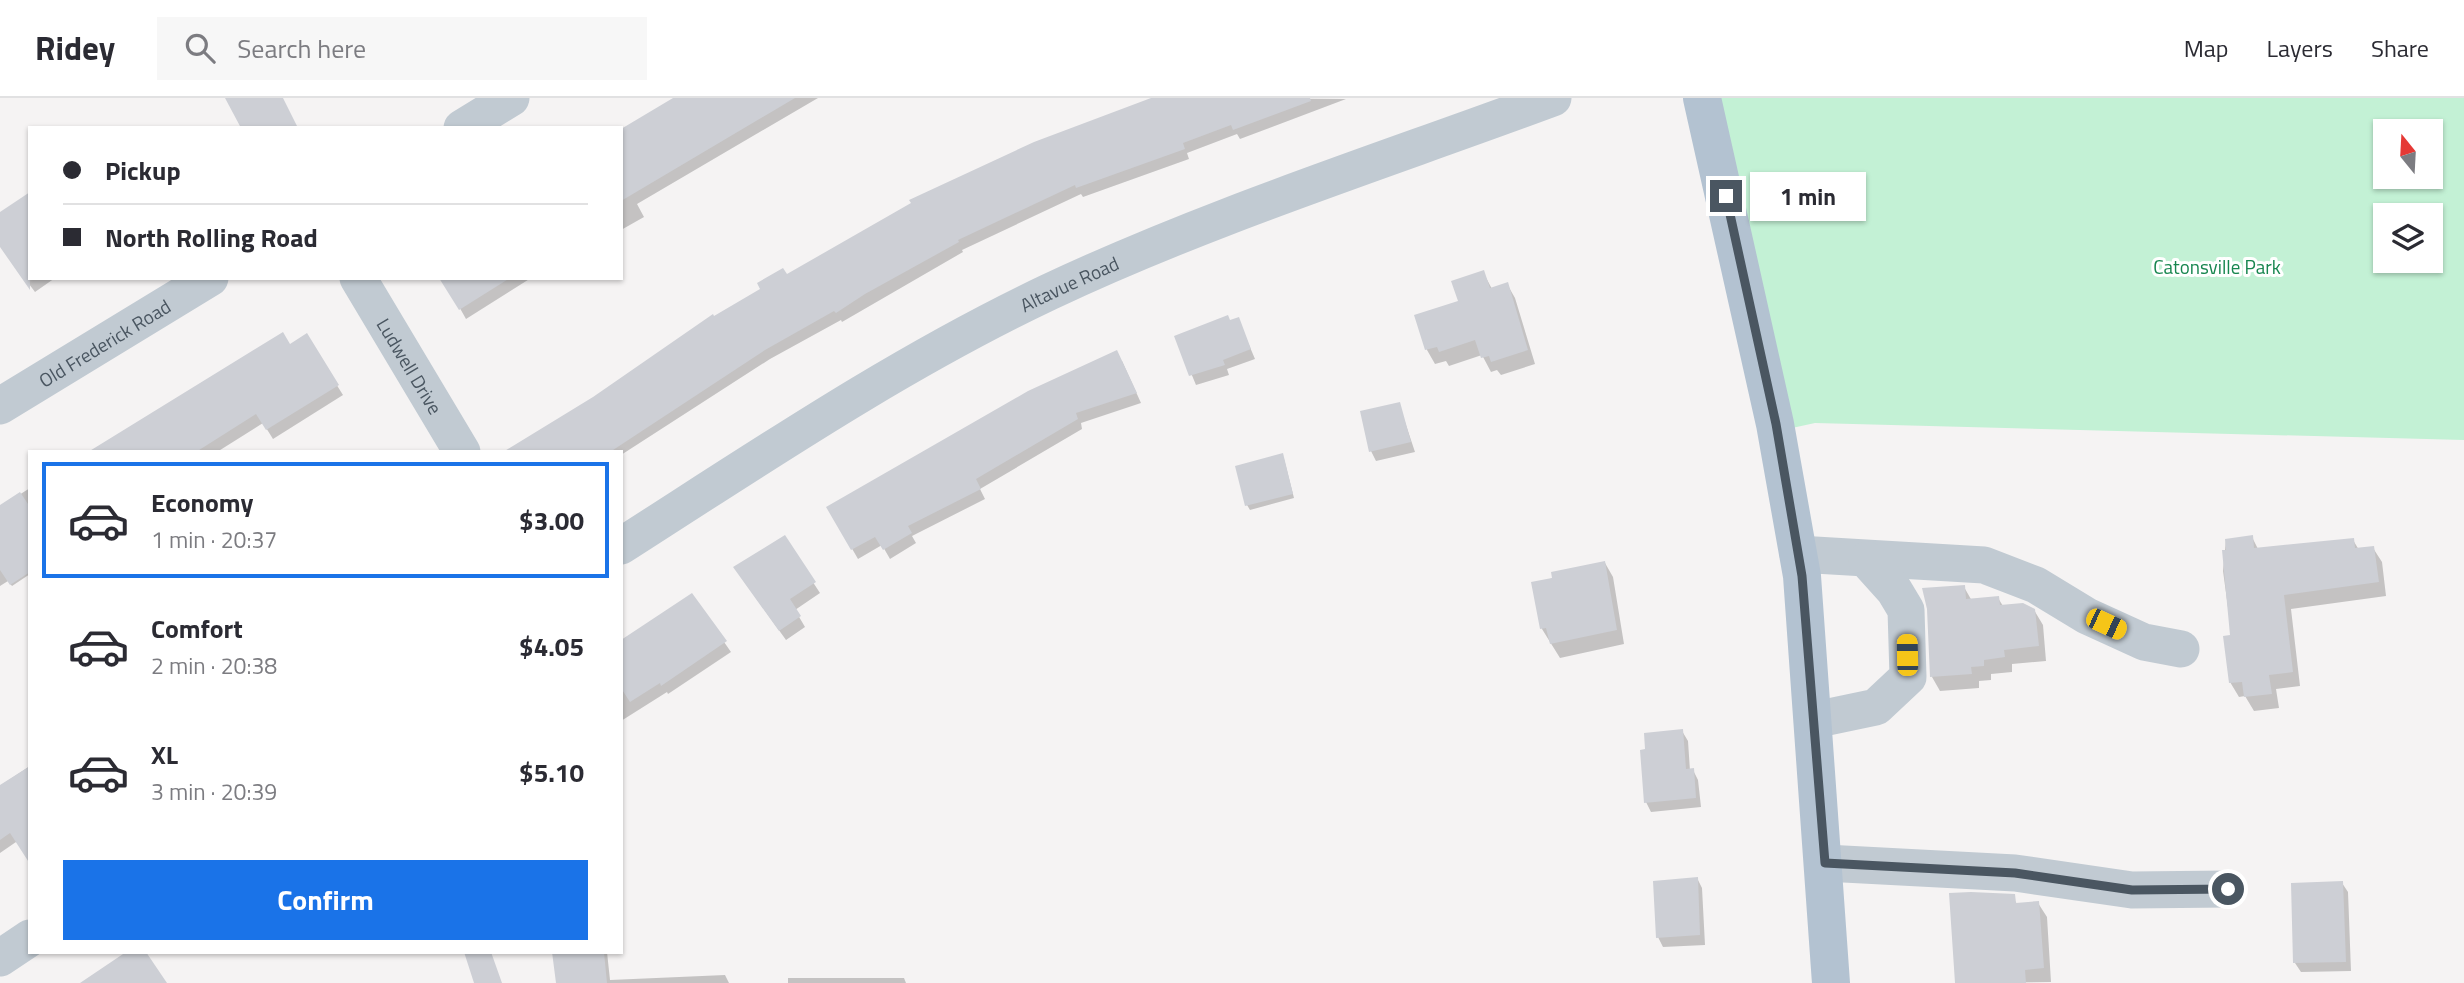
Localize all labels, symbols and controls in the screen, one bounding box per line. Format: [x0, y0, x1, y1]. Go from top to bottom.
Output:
search box [157, 17, 647, 80]
text: Ridey [35, 23, 115, 73]
icon: search [181, 29, 219, 67]
text: Search here [237, 29, 366, 68]
text: Map [2184, 30, 2229, 66]
text: Layers [2267, 30, 2333, 66]
text: Share [2371, 30, 2429, 66]
north arrow [2373, 119, 2443, 189]
map controls [2373, 119, 2443, 273]
text: Pickup [105, 151, 181, 190]
callout: 1 min [1750, 172, 1866, 220]
text: 1 min [1780, 179, 1836, 214]
route end [1710, 180, 1742, 212]
button: layers [2373, 203, 2443, 273]
text: North Rolling Road [105, 218, 318, 257]
street label: Altavue Road [1015, 248, 1123, 319]
park label: Catonsville Park [2153, 252, 2281, 281]
street label: Old Frederick Road [33, 291, 176, 394]
street label: Ludwell Drive [370, 312, 450, 419]
text: Economy [151, 483, 253, 522]
icon: car [67, 489, 130, 552]
text: $3.00 [519, 501, 584, 540]
text: 1 min · 20:37 [151, 522, 277, 557]
car [2083, 606, 2130, 642]
text: Comfort [151, 609, 243, 648]
icon: car [67, 615, 130, 678]
text: $4.05 [519, 627, 584, 666]
car [1897, 634, 1918, 676]
text: 2 min · 20:38 [151, 648, 277, 683]
text: XL [151, 735, 178, 774]
icon: car [67, 741, 130, 804]
text: $5.10 [519, 753, 584, 792]
text: 3 min · 20:39 [151, 774, 277, 809]
button: Confirm [63, 860, 588, 940]
route start [2212, 873, 2244, 905]

